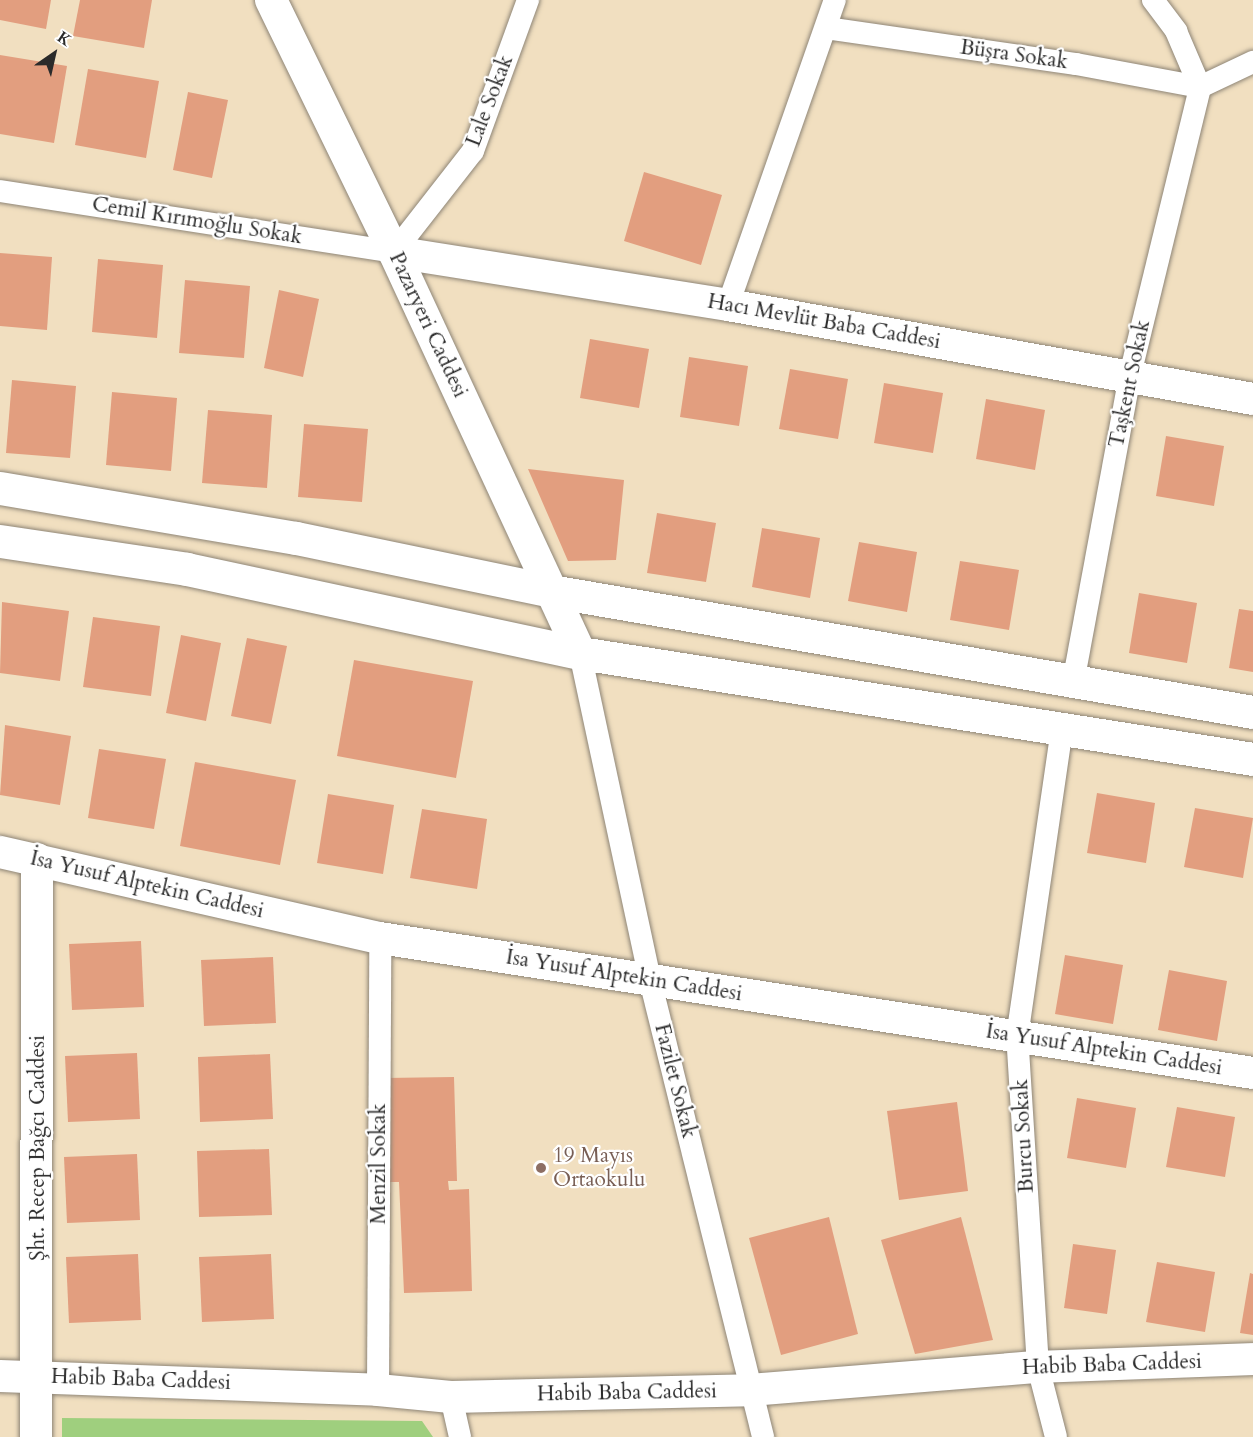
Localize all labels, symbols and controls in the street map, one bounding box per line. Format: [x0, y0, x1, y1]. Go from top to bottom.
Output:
north arrow [24, 24, 84, 84]
text: K [53, 26, 76, 52]
street label: Büşra Sokak [958, 35, 1070, 75]
street label: Lale Sokak [461, 52, 519, 150]
street label: Cemil Kırımoğlu Sokak [90, 192, 304, 250]
street label: Pazaryeri Caddesi [383, 248, 473, 402]
street label: Hacı Mevlüt Baba Caddesi [706, 289, 942, 355]
street label: Taşkent Sokak [1104, 318, 1156, 450]
street label: İsa Yusuf Alptekin Caddesi [28, 846, 266, 924]
street label: İsa Yusuf Alptekin Caddesi [504, 945, 744, 1007]
street label: İsa Yusuf Alptekin Caddesi [984, 1019, 1224, 1081]
street label: Fazilet Sokak [649, 1021, 701, 1141]
street label: Şht. Recep Bağcı Caddesi [25, 1035, 51, 1261]
street label: Burcu Sokak [1008, 1079, 1040, 1193]
street label: Menzil Sokak [366, 1104, 392, 1224]
place label: 19 Mayıs Ortaokulu [553, 1143, 646, 1193]
marker: 19 Mayıs Ortaokulu [534, 1161, 548, 1175]
street label: Habib Baba Caddesi [1022, 1349, 1202, 1381]
street label: Habib Baba Caddesi [51, 1364, 231, 1396]
street label: Habib Baba Caddesi [537, 1379, 717, 1407]

